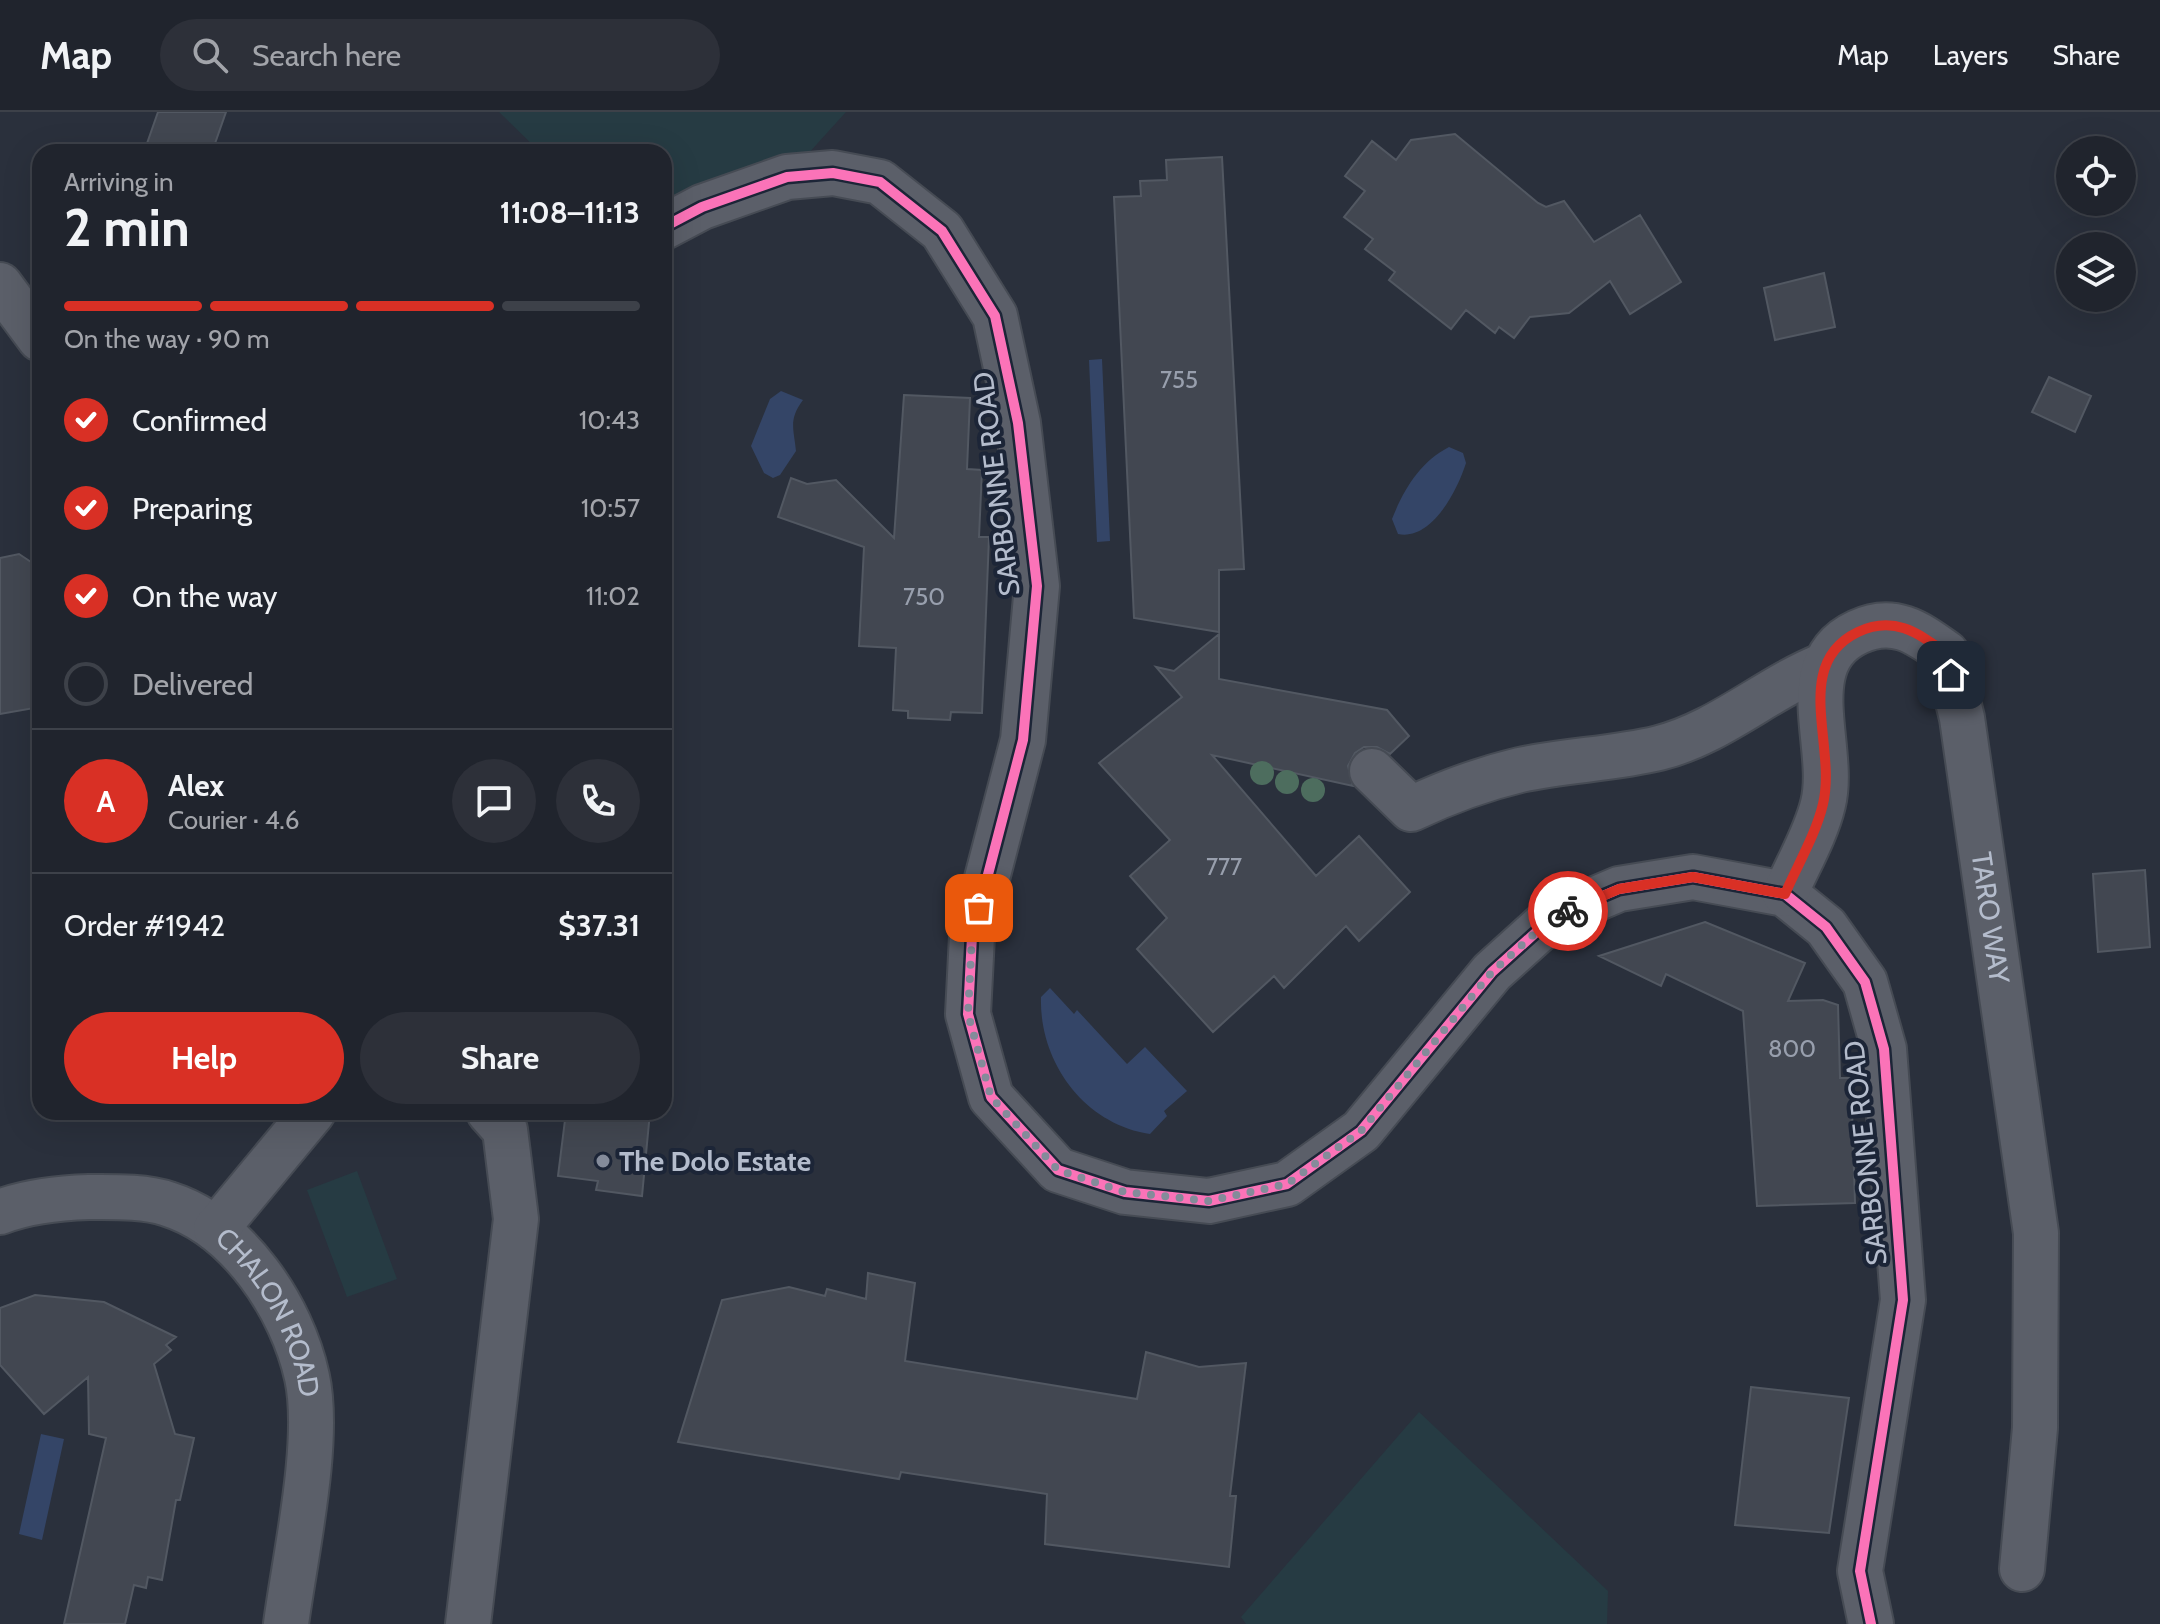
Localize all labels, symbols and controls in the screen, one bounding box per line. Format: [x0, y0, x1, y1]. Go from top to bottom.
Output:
search box [160, 19, 720, 91]
text: Map [40, 32, 112, 79]
icon: search [188, 33, 232, 77]
text: Search here [252, 37, 401, 74]
text: Map [1837, 38, 1889, 72]
text: Layers [1933, 38, 2008, 72]
text: Share [2052, 38, 2120, 72]
map controls [2056, 136, 2136, 312]
button: locate [2056, 136, 2136, 216]
text: Arriving in [64, 166, 174, 198]
text: 11:08–11:13 [500, 194, 640, 231]
text: 2 min [64, 196, 190, 259]
button: layers [2056, 232, 2136, 312]
text: On the way · 90 m [64, 323, 270, 355]
house number: 755 [1160, 365, 1198, 394]
street label: SARBONNE ROAD [965, 370, 1027, 598]
icon: check [64, 398, 108, 442]
text: Confirmed [132, 402, 267, 439]
text: 10:43 [579, 404, 640, 436]
icon: check [64, 486, 108, 530]
text: Preparing [132, 490, 252, 527]
text: 10:57 [581, 492, 640, 524]
icon: check [64, 574, 108, 618]
text: On the way [132, 578, 277, 615]
text: 11:02 [586, 580, 640, 612]
house number: 750 [903, 582, 945, 611]
pin [1917, 641, 1985, 709]
icon: home [1929, 653, 1973, 697]
text: Delivered [132, 666, 253, 703]
button: chat [452, 759, 536, 843]
button: phone [556, 759, 640, 843]
text: Alex [168, 767, 224, 804]
text: A [97, 783, 115, 820]
text: Courier · 4.6 [168, 804, 300, 836]
street label: TARO WAY [1964, 850, 2017, 987]
house number: 777 [1206, 852, 1242, 881]
courier [1528, 871, 1608, 951]
pin [945, 874, 1013, 942]
icon: bag [957, 886, 1001, 930]
icon: bike [1546, 889, 1590, 933]
text: Order #1942 [64, 907, 225, 944]
text: $37.31 [558, 907, 640, 944]
button: Help [64, 1012, 344, 1104]
button: Share [360, 1012, 640, 1104]
house number: 800 [1768, 1034, 1816, 1063]
street label: SARBONNE ROAD [1836, 1039, 1894, 1267]
place label: The Dolo Estate [619, 1144, 811, 1178]
marker: The Dolo Estate [594, 1152, 612, 1170]
street label: CHALON ROAD [209, 1220, 327, 1399]

